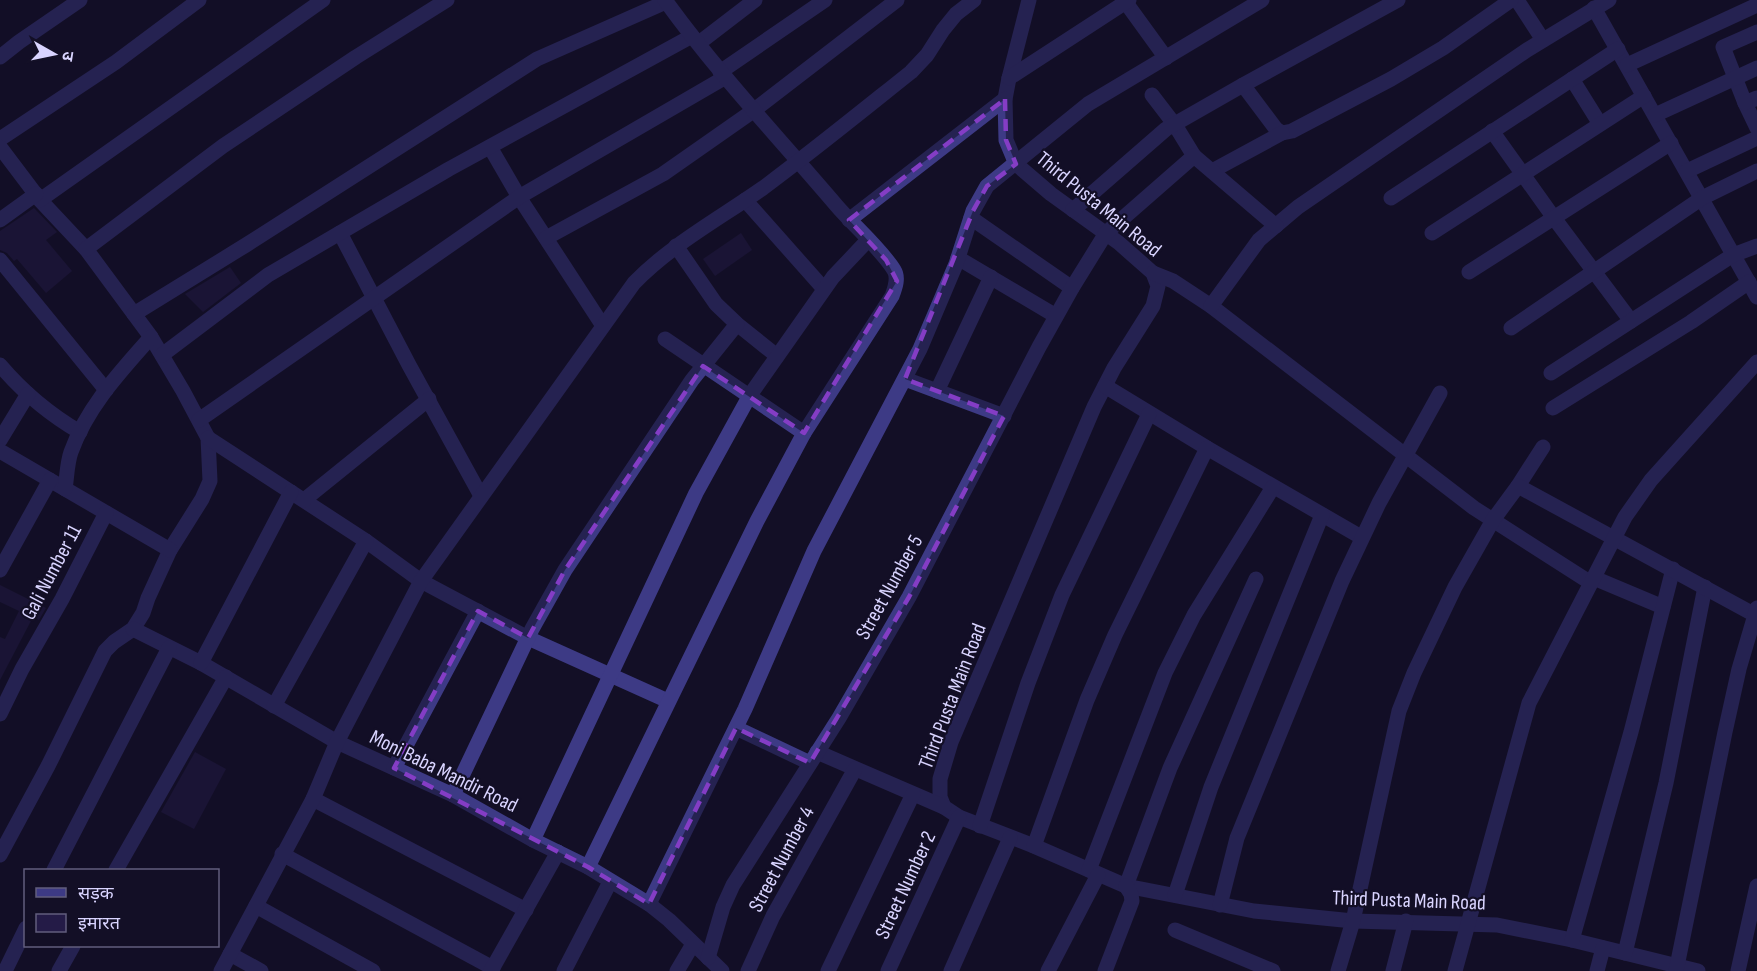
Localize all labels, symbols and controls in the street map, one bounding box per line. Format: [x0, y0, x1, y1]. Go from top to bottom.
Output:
north arrow [24, 24, 84, 84]
text: उ [57, 50, 77, 63]
street label: Third Pusta Main Road [1031, 146, 1166, 262]
street label: Gali Number 11 [16, 520, 87, 624]
street label: Street Number 5 [850, 531, 928, 644]
street label: Third Pusta Main Road [913, 620, 992, 772]
street label: Moni Baba Mandir Road [366, 725, 522, 818]
street label: Street Number 4 [743, 802, 820, 916]
street label: Street Number 2 [870, 827, 941, 943]
legend [24, 869, 219, 947]
text: सड़क [78, 883, 115, 904]
street label: Third Pusta Main Road [1332, 885, 1486, 916]
text: इमारत [78, 913, 121, 934]

